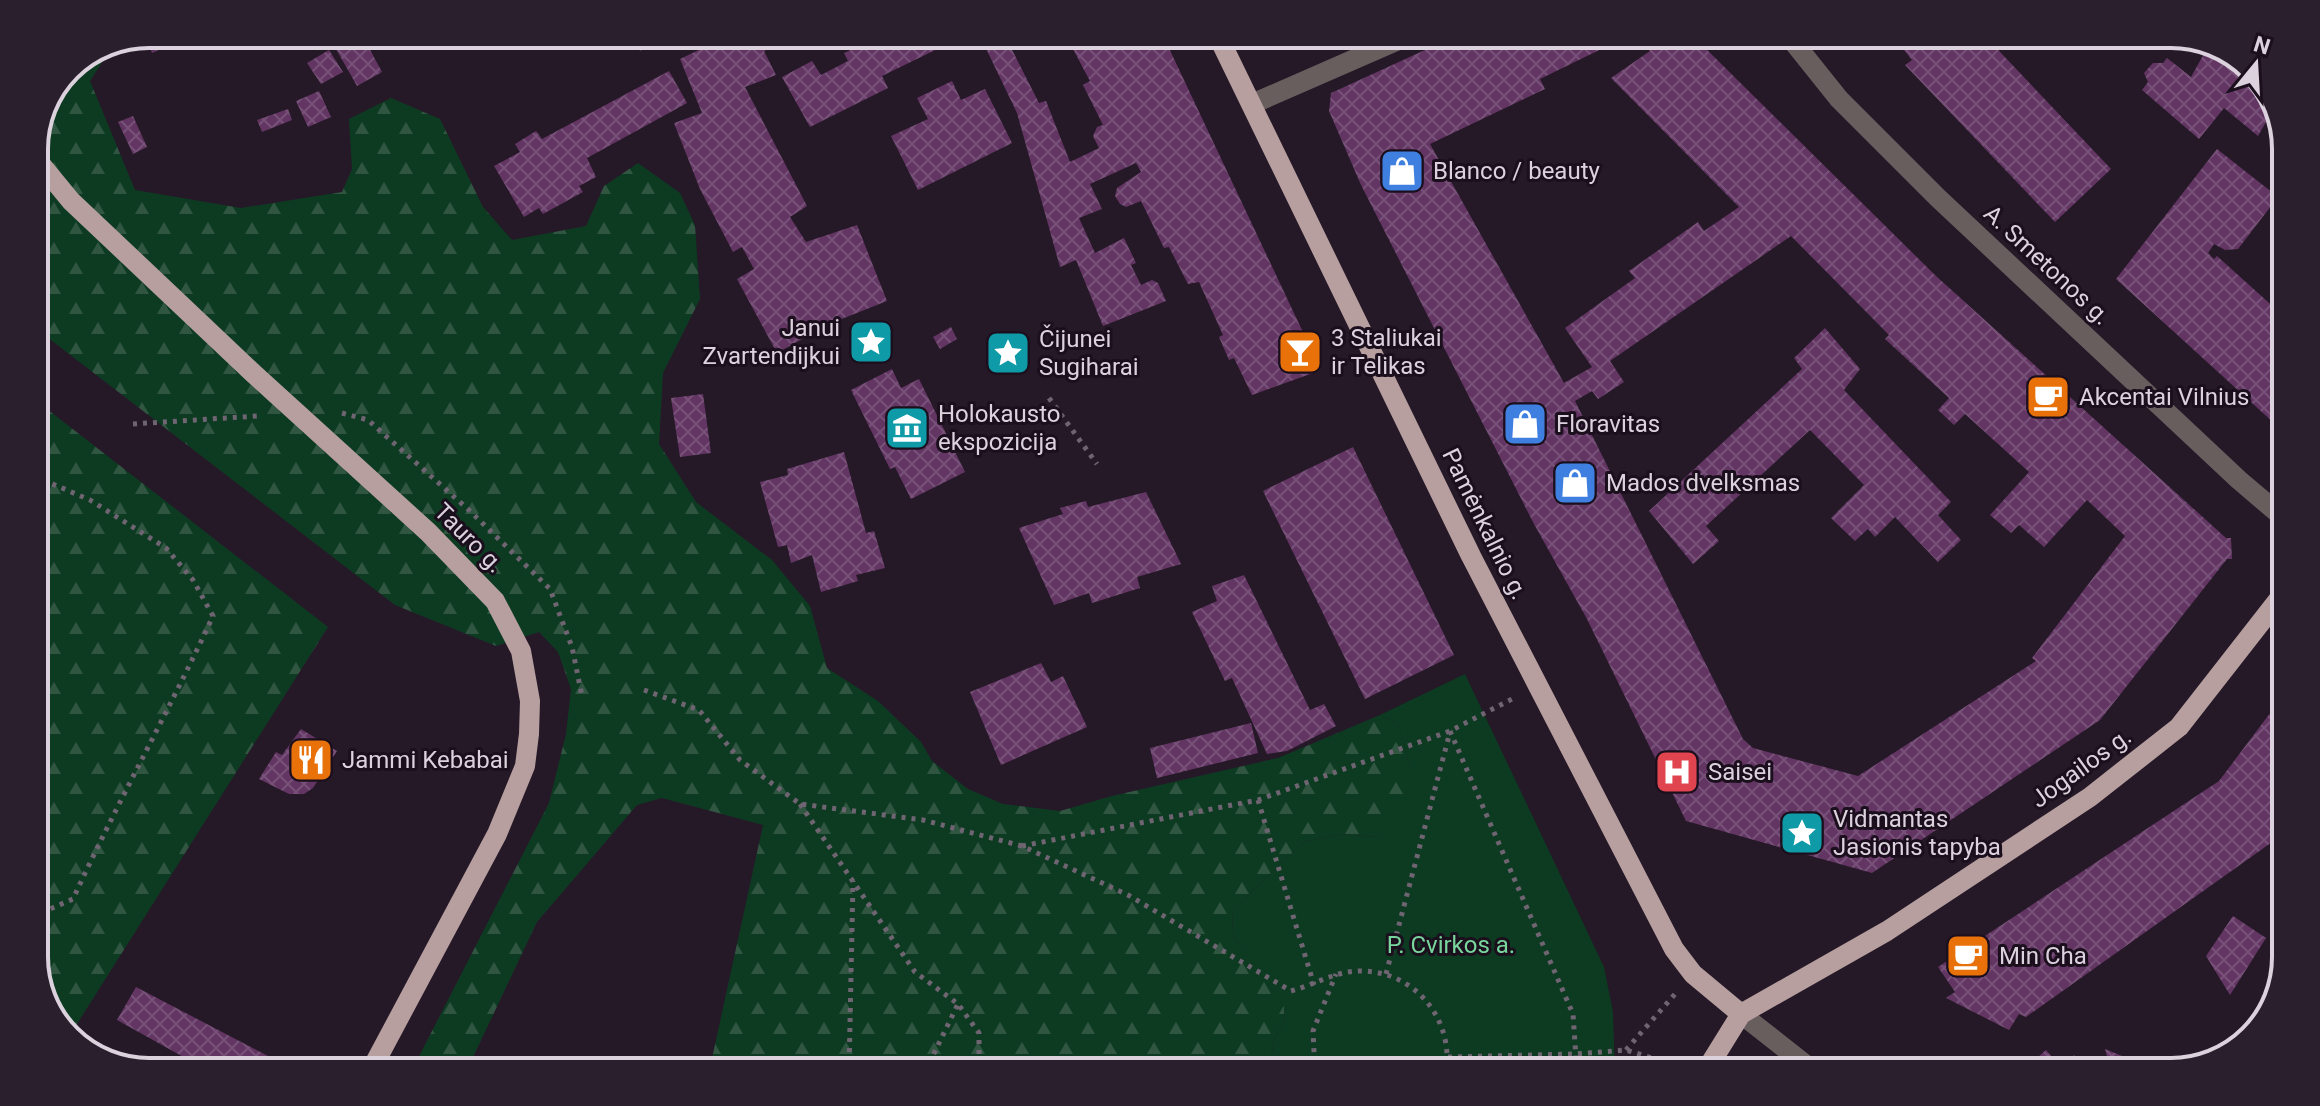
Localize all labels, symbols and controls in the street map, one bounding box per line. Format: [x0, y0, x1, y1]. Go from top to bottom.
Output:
north arrow [2216, 24, 2296, 104]
text: N [2251, 31, 2273, 60]
shop icon: Blanco / beauty [1378, 147, 1426, 195]
place label: Blanco / beauty [1433, 157, 1600, 185]
street label: A. Smetonos g. [1978, 199, 2116, 331]
place label: Janui Zvartendijkui [703, 314, 840, 370]
place icon: Janui Zvartendijkui [847, 318, 895, 366]
place label: Čijunei Sugiharai [1039, 324, 1139, 381]
place label: 3 Staliukai ir Telikas [1331, 324, 1442, 380]
bar icon: 3 Staliukai ir Telikas [1276, 328, 1324, 376]
place icon: Čijunei Sugiharai [984, 329, 1032, 377]
cafe icon: Akcentai Vilnius [2024, 373, 2072, 421]
place label: Akcentai Vilnius [2079, 383, 2249, 411]
place label: Holokausto ekspozicija [938, 400, 1060, 456]
shop icon: Floravitas [1501, 400, 1549, 448]
museum icon: Holokausto ekspozicija [883, 404, 931, 452]
place label: Floravitas [1556, 410, 1660, 438]
street label: Pamėnkalnio g. [1436, 444, 1534, 604]
shop icon: Mados dvelksmas [1551, 459, 1599, 507]
place label: Mados dvelksmas [1606, 469, 1800, 497]
street label: Tauro g. [428, 497, 510, 579]
street label: Jogailos g. [2025, 722, 2137, 814]
restaurant icon: Jammi Kebabai [287, 736, 335, 784]
place label: Jammi Kebabai [342, 746, 509, 774]
hospital icon: Saisei [1653, 748, 1701, 796]
place label: Saisei [1708, 758, 1772, 786]
place label: Vidmantas Jasionis tapyba [1833, 805, 2001, 861]
place icon: Vidmantas Jasionis tapyba [1778, 809, 1826, 857]
park label: P. Cvirkos a. [1387, 931, 1515, 959]
cafe icon: Min Cha [1944, 932, 1992, 980]
place label: Min Cha [1999, 942, 2087, 970]

